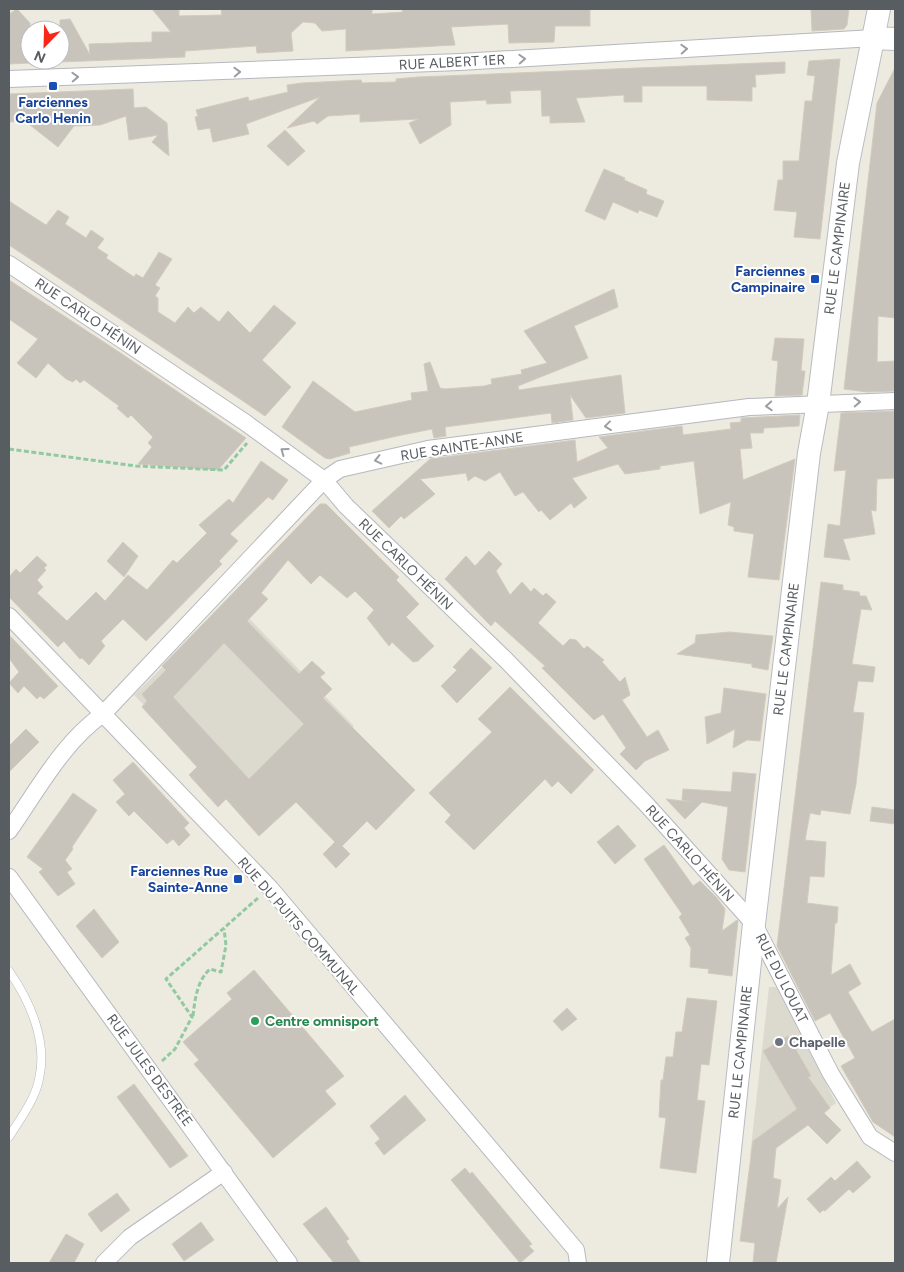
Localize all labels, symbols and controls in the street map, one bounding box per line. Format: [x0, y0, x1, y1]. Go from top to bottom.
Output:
north arrow [20, 20, 70, 70]
one-way arrow [681, 43, 689, 54]
text: N [32, 47, 48, 66]
street label: RUE ALBERT 1ER [398, 51, 506, 74]
one-way arrow [518, 53, 526, 64]
one-way arrow [234, 66, 242, 77]
one-way arrow [71, 72, 79, 83]
marker: Farciennes Carlo Henin [47, 80, 59, 92]
place label: Farciennes Carlo Henin [15, 94, 91, 127]
street label: RUE LE CAMPINAIRE [821, 181, 854, 316]
place label: Farciennes Campinaire [731, 263, 805, 296]
marker: Farciennes Campinaire [809, 273, 821, 285]
street label: RUE CARLO HÉNIN [31, 275, 144, 358]
one-way arrow [853, 397, 861, 408]
one-way arrow [765, 400, 773, 411]
one-way arrow [604, 420, 612, 431]
street label: RUE SAINTE-ANNE [399, 428, 525, 465]
one-way arrow [280, 448, 290, 457]
one-way arrow [374, 454, 383, 465]
street label: RUE CARLO HÉNIN [355, 515, 456, 614]
street label: RUE LE CAMPINAIRE [770, 582, 803, 717]
street label: RUE CARLO HÉNIN [642, 801, 738, 905]
street label: RUE DU PUITS COMMUNAL [234, 854, 364, 999]
place label: Farciennes Rue Sainte-Anne [130, 863, 228, 896]
marker: Farciennes Rue Sainte-Anne [232, 873, 244, 885]
street label: RUE DU LOUAT [752, 931, 812, 1026]
street label: RUE LE CAMPINAIRE [725, 985, 756, 1120]
street label: RUE JULES DESTRÉE [103, 1011, 196, 1130]
place label: Centre omnisport [265, 1013, 379, 1030]
marker: Centre omnisport [249, 1015, 261, 1027]
place label: Chapelle [789, 1034, 846, 1051]
marker: Chapelle [773, 1036, 785, 1048]

